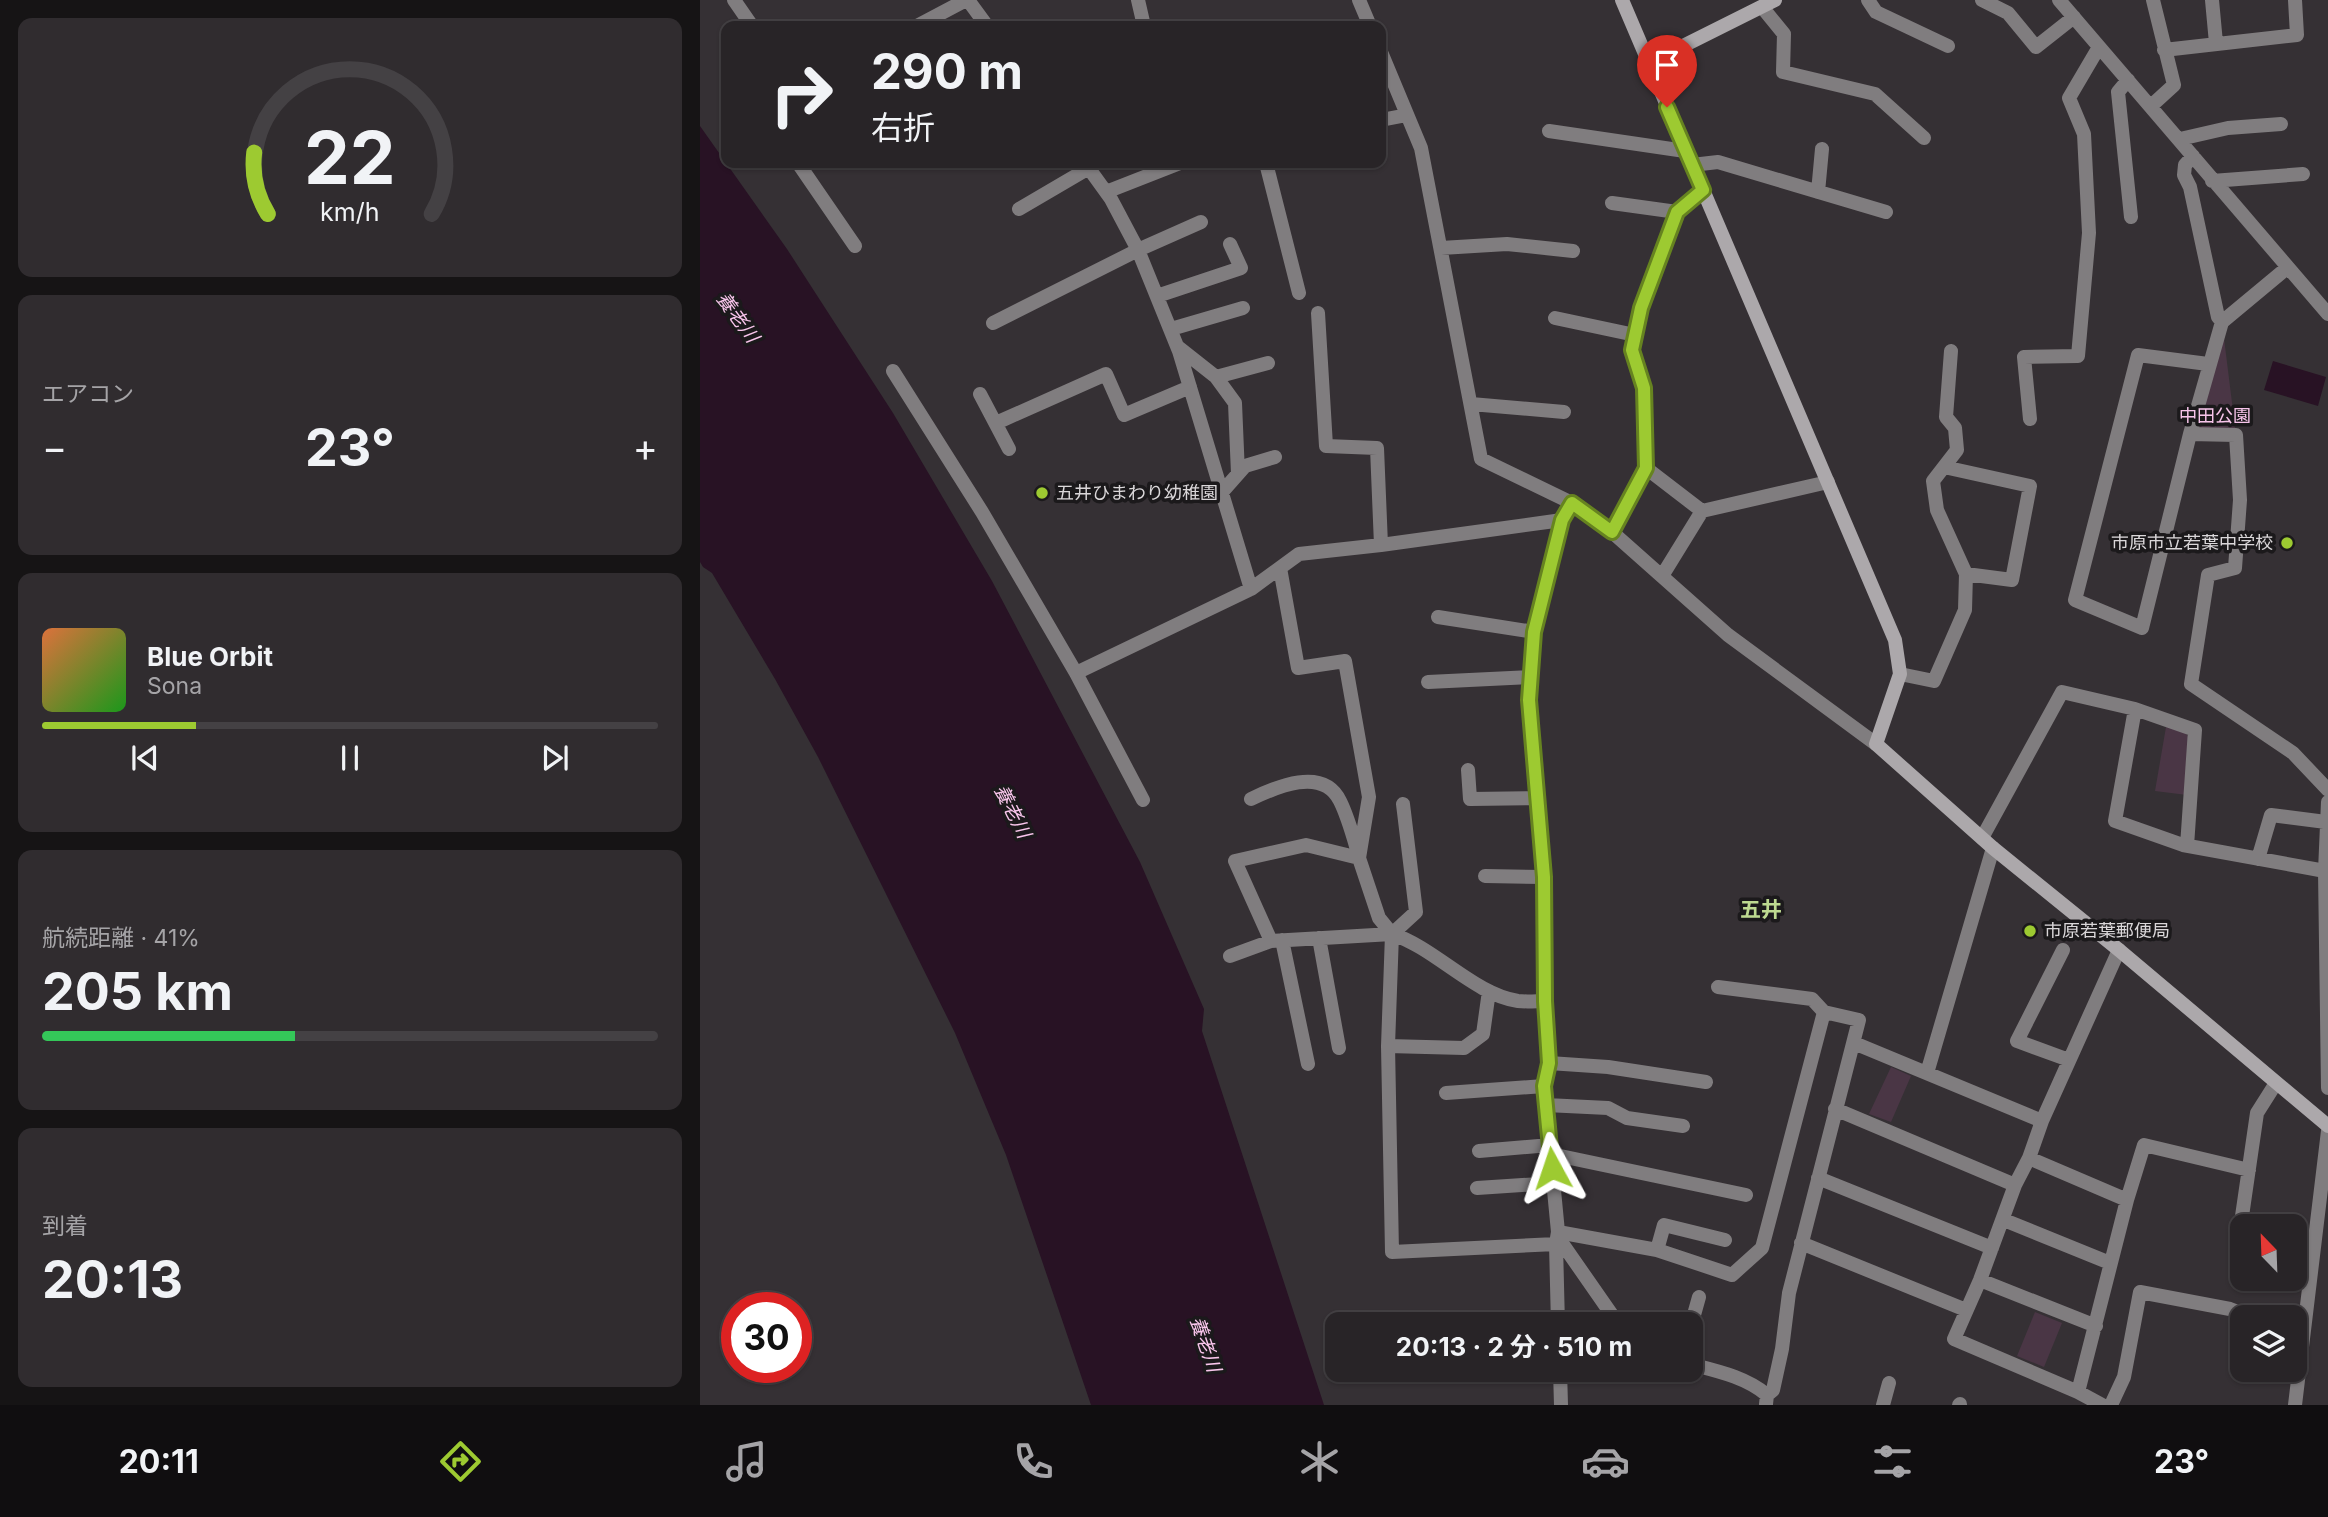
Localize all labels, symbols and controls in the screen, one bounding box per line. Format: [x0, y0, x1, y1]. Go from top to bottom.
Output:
pin [1637, 35, 1697, 107]
text: 290 m [871, 42, 1023, 101]
icon: arrive [1648, 46, 1686, 84]
icon: right [756, 49, 847, 140]
text: 右折 [871, 108, 935, 147]
text: 22 [304, 113, 396, 202]
text: km/h [320, 197, 380, 227]
water label: 養老川 [712, 287, 765, 349]
text: エアコン [42, 380, 134, 408]
park label: 中田公園 [2179, 405, 2251, 426]
text: 23° [305, 416, 395, 479]
text: − [42, 424, 67, 470]
text: + [633, 424, 658, 470]
place label: 五井ひまわり幼稚園 [1056, 482, 1218, 503]
marker: 五井ひまわり幼稚園 [1034, 485, 1050, 501]
place label: 市原市立若葉中学校 [2111, 532, 2273, 553]
marker: 市原市立若葉中学校 [2279, 535, 2295, 551]
text: Blue Orbit [147, 641, 273, 672]
text: Sona [147, 672, 202, 700]
icon: previous [126, 739, 164, 777]
icon: pause [331, 739, 369, 777]
icon: next [536, 739, 574, 777]
water label: 養老川 [989, 781, 1037, 844]
district label: 五井 [1740, 897, 1782, 922]
place label: 市原若葉郵便局 [2044, 920, 2170, 941]
marker: 市原若葉郵便局 [2022, 923, 2038, 939]
text: 航続距離 · 41% [42, 924, 200, 952]
text: 205 km [42, 960, 233, 1023]
position arrow [1515, 1131, 1589, 1205]
text: 到着 [42, 1212, 88, 1240]
north arrow [2230, 1214, 2306, 1292]
map controls [2230, 1214, 2307, 1382]
text: 20:13 [42, 1248, 183, 1311]
speed limit sign: 30 [721, 1292, 812, 1383]
button: layers [2230, 1305, 2307, 1382]
water label: 養老川 [1185, 1313, 1226, 1377]
text: 20:13 · 2 分 · 510 m [1396, 1331, 1632, 1362]
icon: directions [436, 1437, 485, 1486]
icon: music [722, 1437, 771, 1486]
icon: phone [1009, 1437, 1058, 1486]
icon: climate [1295, 1437, 1344, 1486]
icon: car [1581, 1437, 1630, 1486]
icon: filters [1868, 1437, 1917, 1486]
text: 20:11 [119, 1442, 199, 1481]
text: 23° [2154, 1442, 2209, 1481]

